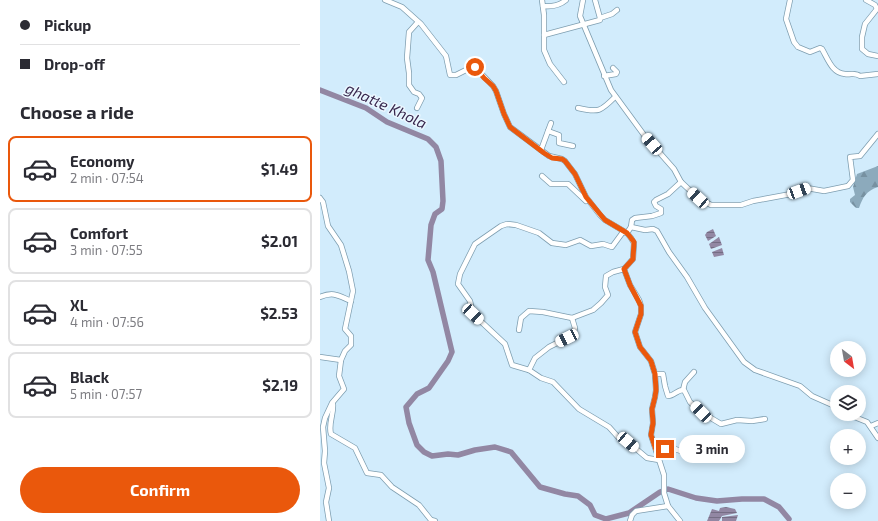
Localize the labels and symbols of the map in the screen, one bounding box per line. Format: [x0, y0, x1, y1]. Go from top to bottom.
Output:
route start [466, 58, 484, 76]
water label: ghatte Khola [343, 78, 430, 132]
car [640, 131, 664, 157]
car [786, 181, 812, 201]
car [685, 186, 711, 210]
car [460, 301, 486, 327]
car [554, 327, 580, 349]
north arrow [830, 341, 866, 377]
car [688, 399, 714, 425]
car [615, 430, 641, 454]
callout: 3 min [679, 435, 745, 463]
route end [656, 440, 674, 458]

